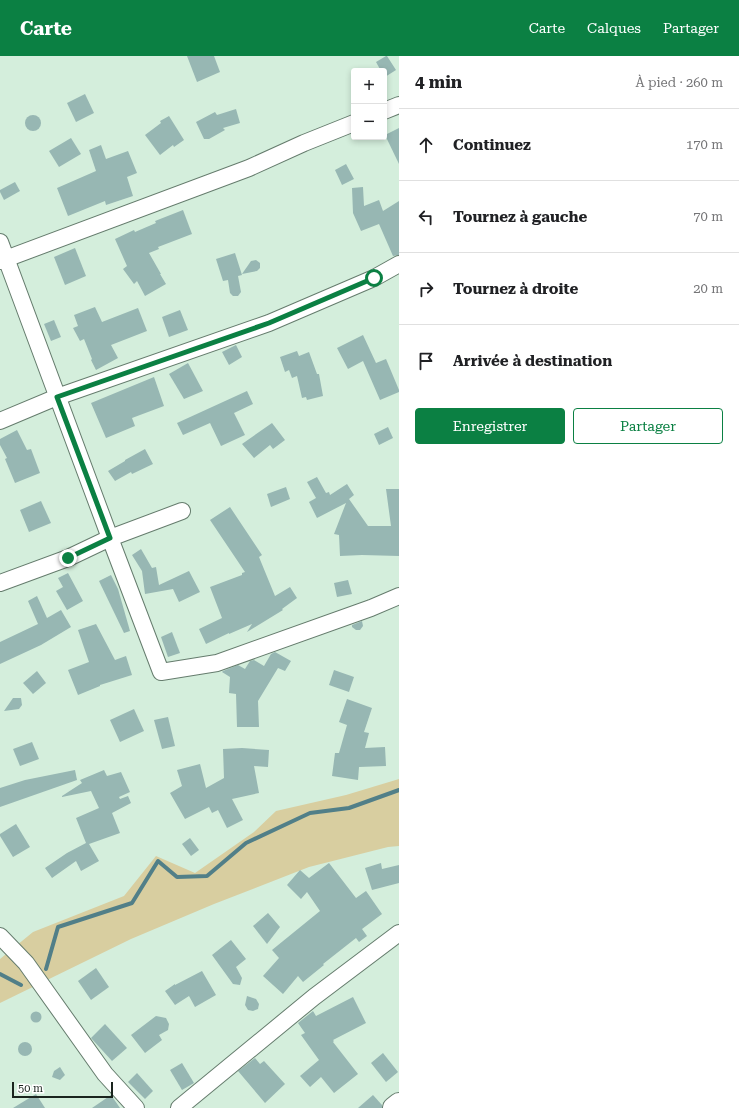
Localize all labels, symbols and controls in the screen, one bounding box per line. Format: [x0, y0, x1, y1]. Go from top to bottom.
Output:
text: Carte [20, 17, 72, 40]
text: Carte [529, 20, 565, 36]
text: Calques [587, 20, 641, 36]
text: Partager [663, 20, 719, 36]
map controls [351, 68, 387, 140]
button: + [351, 68, 387, 104]
text: 4 min [415, 72, 462, 92]
text: À pied · 260 m [636, 75, 723, 90]
button: − [351, 104, 387, 140]
icon: ahead [415, 134, 437, 156]
text: Continuez [453, 136, 531, 154]
text: 170 m [686, 137, 723, 152]
icon: left [415, 206, 437, 228]
text: Tournez à gauche [453, 208, 587, 226]
text: 70 m [693, 209, 723, 224]
route start [365, 269, 383, 287]
icon: right [415, 278, 437, 300]
text: Tournez à droite [453, 280, 578, 298]
text: 20 m [693, 281, 723, 296]
icon: arrive [415, 350, 437, 372]
text: Arrivée à destination [453, 352, 612, 370]
button: Enregistrer [415, 408, 565, 444]
button: Partager [573, 408, 723, 444]
route end [59, 549, 77, 567]
scale bar [12, 1080, 113, 1099]
text: 50 m [18, 1082, 43, 1095]

